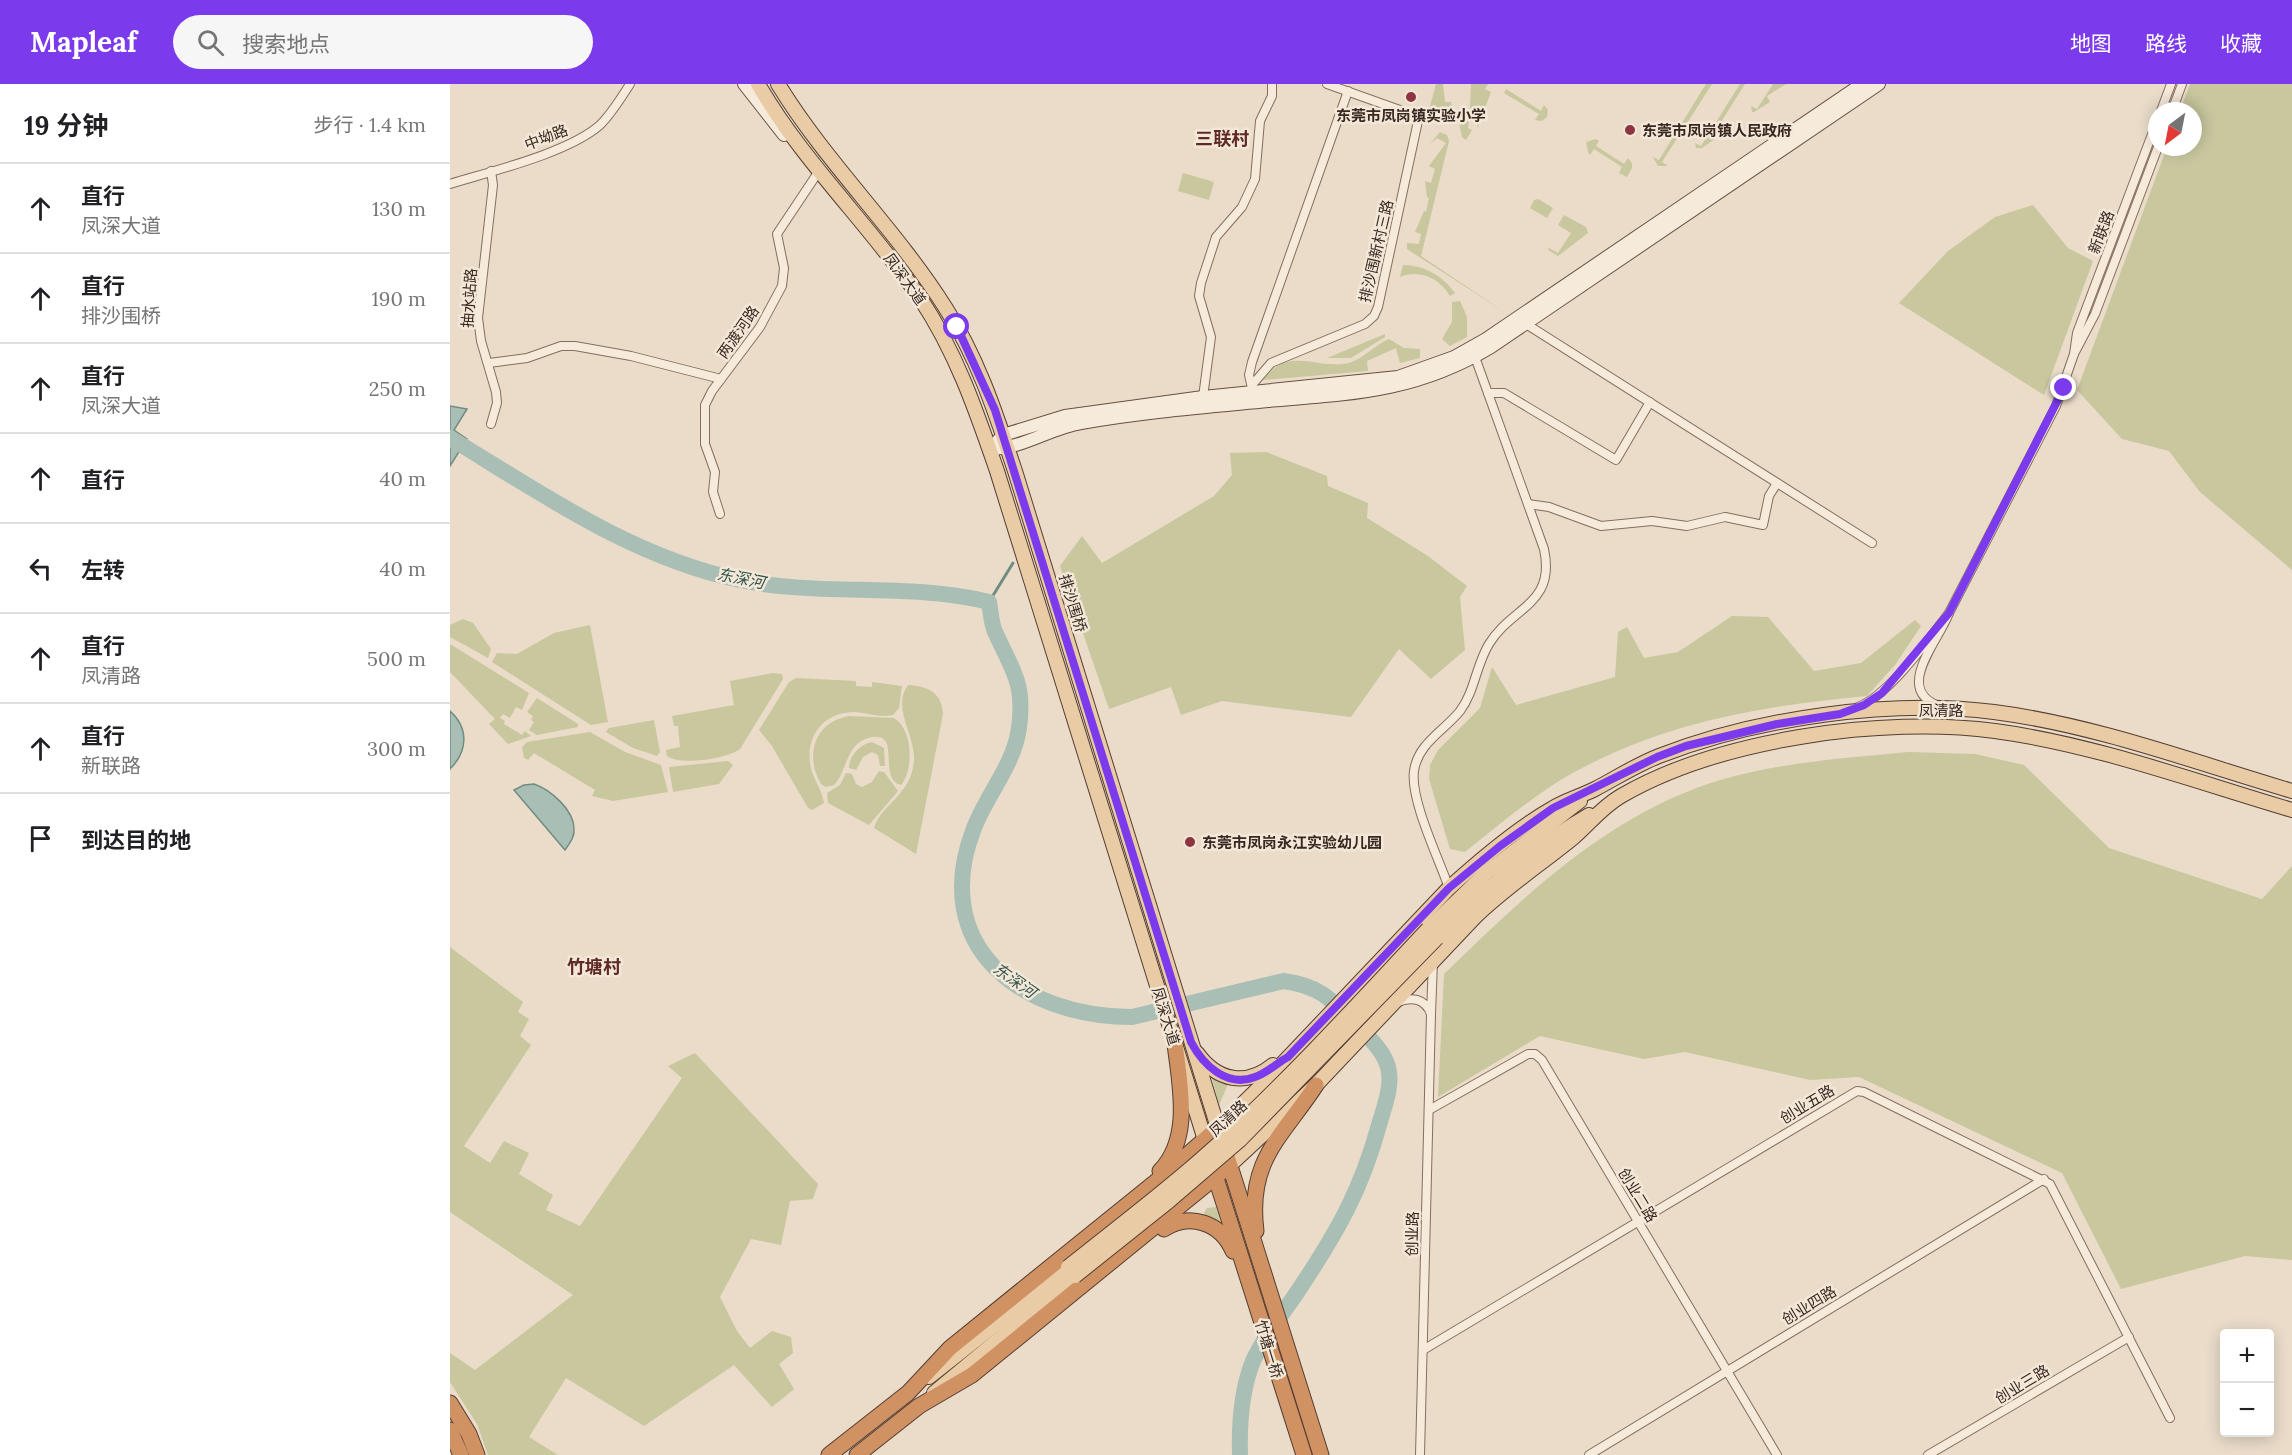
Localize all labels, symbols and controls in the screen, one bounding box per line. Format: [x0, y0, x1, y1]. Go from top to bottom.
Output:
search box [173, 15, 593, 69]
text: Mapleaf [30, 24, 137, 60]
icon: search [194, 26, 227, 59]
text: 搜索地点 [242, 30, 330, 58]
text: 地图 [2070, 30, 2112, 57]
text: 路线 [2145, 30, 2187, 57]
text: 收藏 [2220, 30, 2262, 57]
marker: 东莞市凤岗镇实验小学 [1404, 90, 1418, 104]
north arrow [2148, 102, 2202, 156]
place label: 东莞市凤岗镇实验小学 [1336, 106, 1486, 125]
text: 19 分钟 [24, 109, 108, 142]
text: 步行 · 1.4 km [314, 112, 426, 137]
street label: 中坳路 [522, 120, 570, 154]
place label: 东莞市凤岗镇人民政府 [1642, 121, 1792, 140]
marker: 东莞市凤岗镇人民政府 [1623, 123, 1637, 137]
district label: 三联村 [1195, 127, 1249, 150]
text: 直行 [81, 182, 125, 210]
icon: ahead [24, 192, 57, 225]
text: 130 m [372, 196, 426, 221]
street label: 排沙围新村三路 [1355, 198, 1397, 304]
street label: 新联路 [2084, 208, 2118, 256]
text: 凤深大道 [81, 213, 161, 238]
street label: 凤深大道 [880, 249, 930, 309]
street label: 抽水站路 [457, 267, 481, 329]
text: 直行 [81, 272, 125, 300]
icon: ahead [24, 282, 57, 315]
text: 190 m [372, 286, 426, 311]
street label: 两渡河路 [713, 302, 763, 362]
text: 排沙围桥 [81, 303, 161, 328]
route start [943, 313, 969, 339]
text: 直行 [81, 362, 125, 390]
icon: ahead [24, 372, 57, 405]
route end [2050, 374, 2076, 400]
text: 250 m [369, 376, 426, 401]
text: 凤深大道 [81, 393, 161, 418]
icon: ahead [24, 462, 57, 495]
text: 直行 [81, 466, 125, 494]
text: 40 m [380, 466, 426, 491]
icon: left [24, 552, 57, 585]
text: 左转 [81, 556, 125, 584]
text: 40 m [380, 556, 426, 581]
water label: 东深河 [716, 564, 769, 593]
street label: 排沙围桥 [1055, 572, 1091, 634]
text: 直行 [81, 632, 125, 660]
icon: ahead [24, 642, 57, 675]
text: 500 m [367, 646, 426, 671]
text: 凤清路 [81, 663, 141, 688]
street label: 凤清路 [1918, 701, 1964, 720]
text: 直行 [81, 722, 125, 750]
icon: ahead [24, 732, 57, 765]
text: 300 m [367, 736, 426, 761]
text: 新联路 [81, 753, 141, 778]
icon: arrive [24, 822, 57, 855]
text: 到达目的地 [81, 826, 191, 854]
place label: 东莞市凤岗永江实验幼儿园 [1202, 833, 1382, 852]
marker: 东莞市凤岗永江实验幼儿园 [1183, 835, 1197, 849]
district label: 竹塘村 [567, 955, 621, 978]
water label: 东深河 [990, 958, 1043, 1004]
street label: 凤深大道 [1148, 985, 1184, 1047]
street label: 创业五路 [1776, 1080, 1838, 1128]
street label: 凤清路 [1205, 1096, 1251, 1140]
street label: 创业二路 [1614, 1164, 1662, 1226]
street label: 创业路 [1402, 1211, 1422, 1257]
street label: 创业四路 [1778, 1281, 1840, 1329]
street label: 竹塘一桥 [1251, 1318, 1287, 1380]
map controls [2220, 1329, 2274, 1437]
button: + [2220, 1329, 2274, 1383]
street label: 创业三路 [1991, 1360, 2053, 1408]
button: − [2220, 1383, 2274, 1437]

